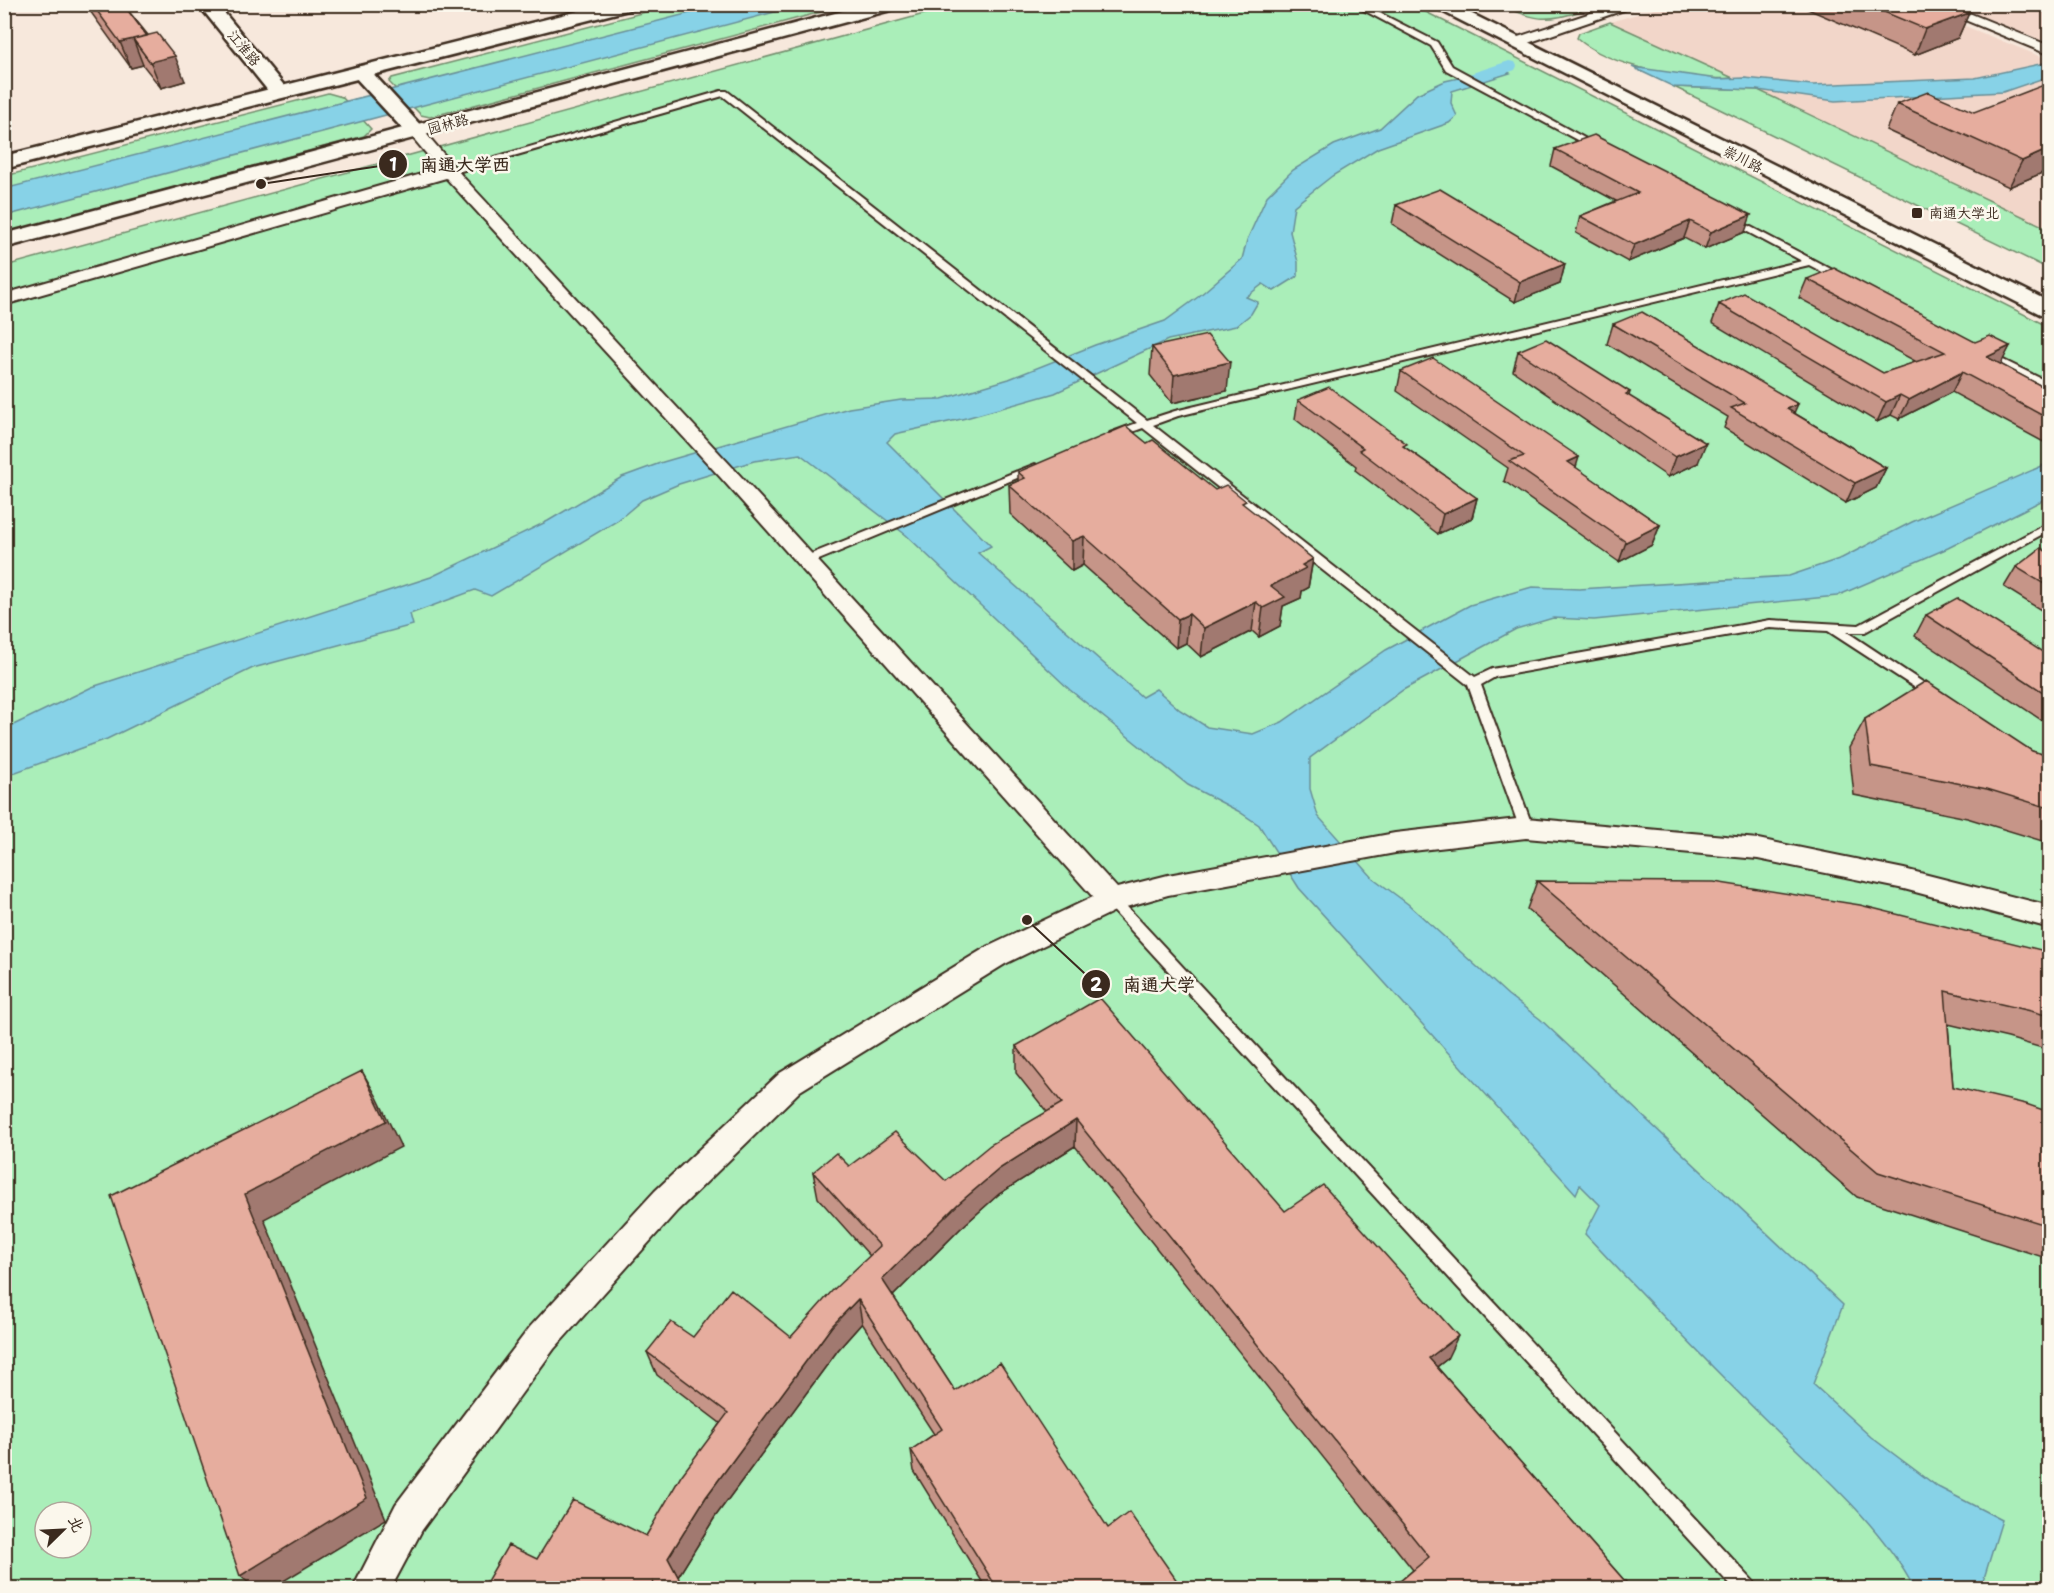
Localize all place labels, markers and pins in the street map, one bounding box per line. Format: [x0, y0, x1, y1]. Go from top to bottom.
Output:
callout: 南通大学西 [378, 146, 522, 182]
place label: 南通大学北 [1929, 204, 1999, 222]
marker: 南通大学北 [1910, 206, 1924, 220]
callout: 南通大学 [1081, 966, 1207, 1002]

